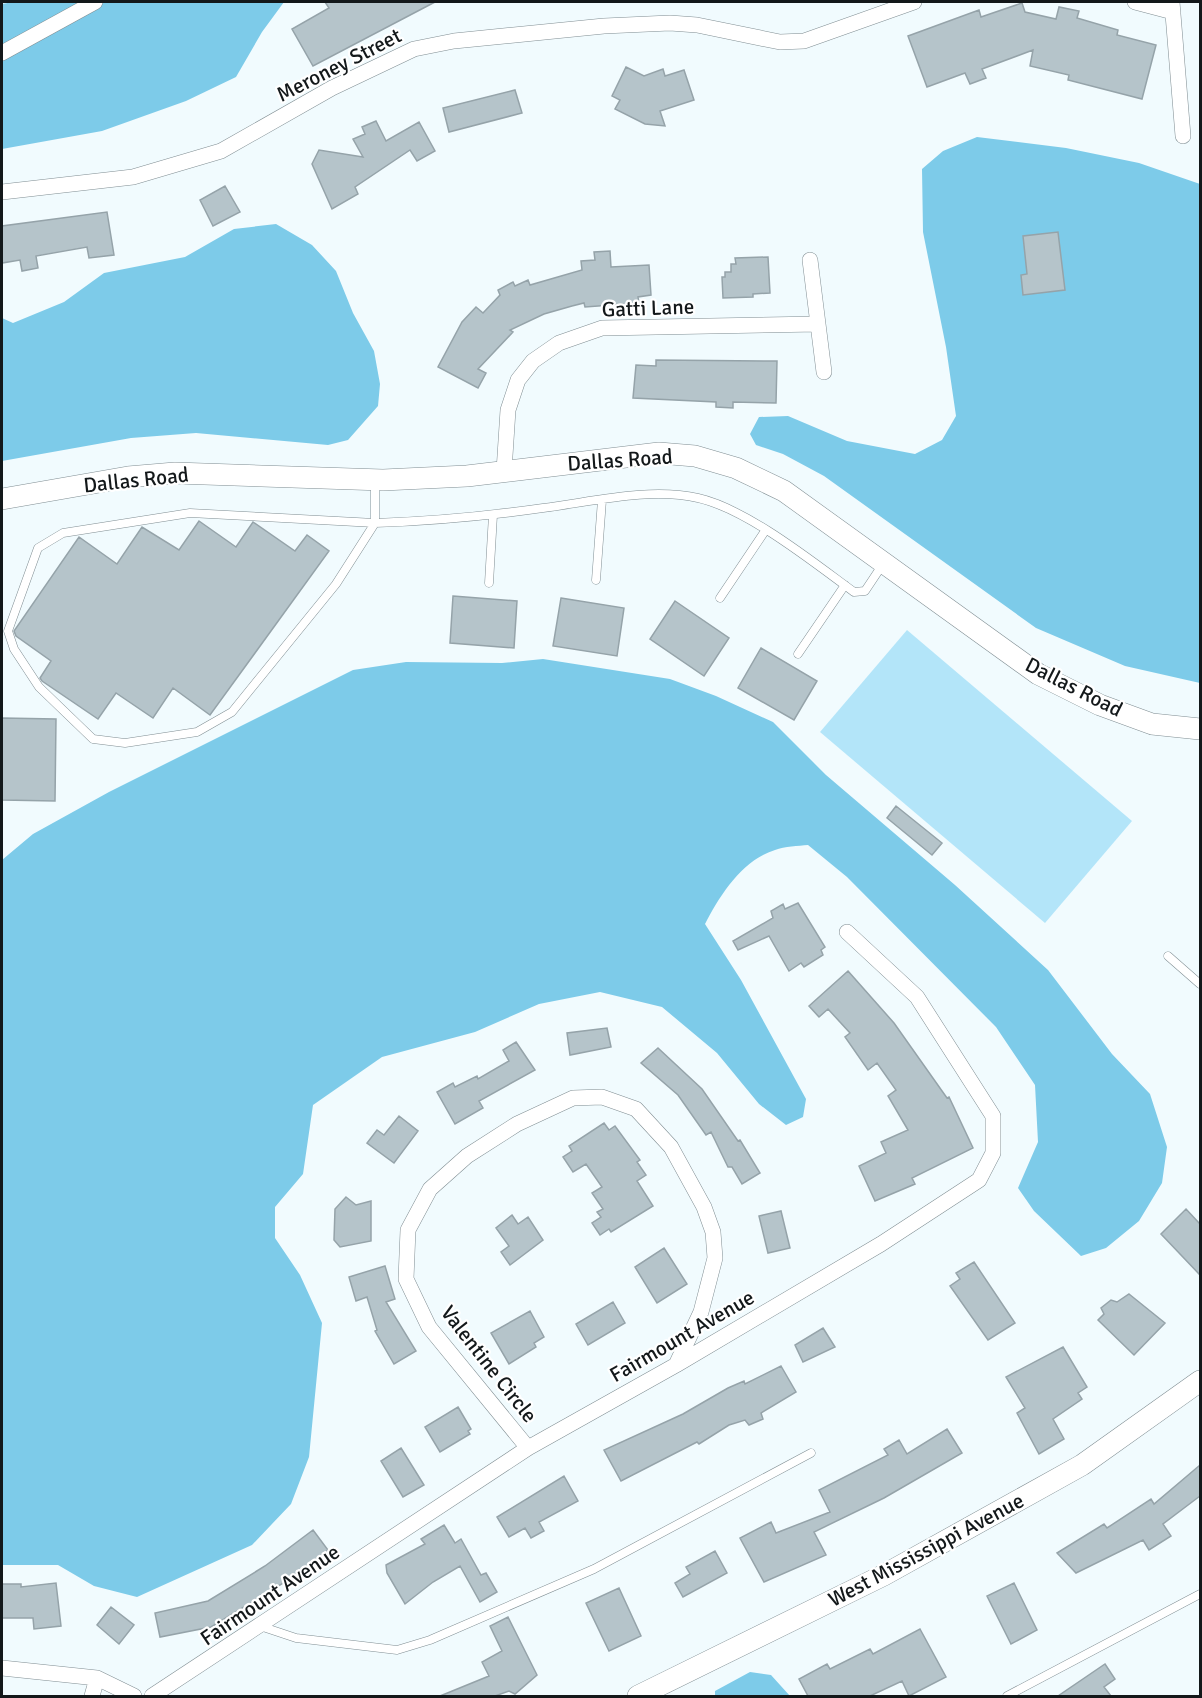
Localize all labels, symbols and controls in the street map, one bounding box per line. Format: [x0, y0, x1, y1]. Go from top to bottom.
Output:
street label: Meroney Street [272, 22, 406, 108]
street label: Gatti Lane [601, 293, 695, 323]
street label: Dallas Road [566, 443, 674, 477]
street label: Dallas Road [82, 462, 190, 498]
street label: Dallas Road [1021, 651, 1127, 723]
street label: Fairmount Avenue [605, 1284, 759, 1388]
street label: Valentine Circle [435, 1300, 543, 1428]
street label: West Mississippi Avenue [824, 1487, 1028, 1613]
street label: Fairmount Avenue [195, 1539, 345, 1651]

